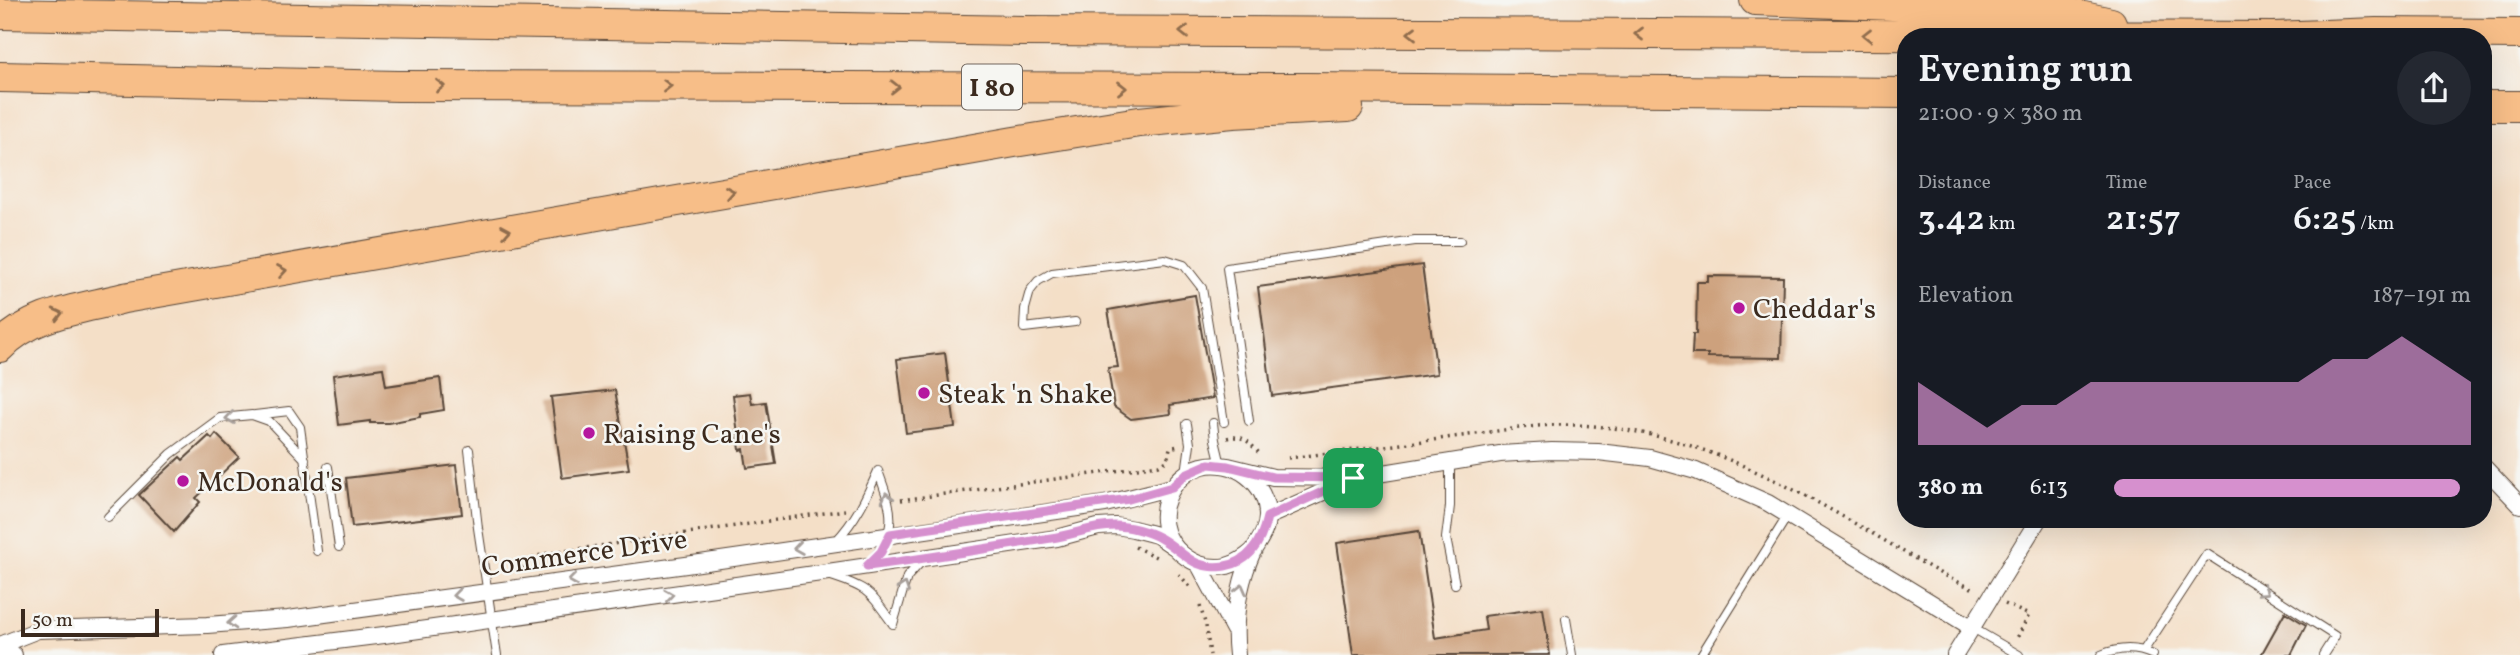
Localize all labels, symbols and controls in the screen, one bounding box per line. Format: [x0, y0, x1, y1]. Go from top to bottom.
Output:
one-way arrow [1178, 24, 1189, 40]
one-way arrow [1406, 25, 1416, 41]
one-way arrow [1633, 26, 1644, 42]
one-way arrow [1861, 27, 1872, 42]
text: Evening run [1918, 45, 2133, 98]
button: share [2397, 51, 2471, 125]
road number: I 80 [962, 64, 1022, 110]
one-way arrow [435, 78, 445, 94]
one-way arrow [662, 78, 673, 94]
one-way arrow [890, 79, 900, 95]
one-way arrow [1117, 80, 1128, 96]
text: 21:00 · 9 × 380 m [1918, 98, 2083, 130]
text: Distance [1918, 170, 1991, 196]
text: Time [2106, 170, 2147, 196]
text: Pace [2293, 170, 2331, 196]
one-way arrow [724, 185, 736, 200]
text: 3.42 [1918, 196, 1985, 244]
text: 21:57 [2106, 196, 2181, 244]
text: 6:25 [2293, 196, 2356, 244]
text: km [1985, 211, 2016, 237]
text: /km [2356, 211, 2394, 237]
one-way arrow [500, 224, 512, 239]
one-way arrow [276, 264, 288, 279]
text: Elevation [1918, 280, 2014, 312]
text: 187–191 m [2372, 280, 2471, 312]
place label: Cheddar's [1753, 291, 1876, 330]
marker: Cheddar's [1731, 300, 1747, 316]
one-way arrow [52, 308, 64, 322]
place label: Steak 'n Shake [938, 376, 1113, 415]
marker: Steak 'n Shake [916, 385, 932, 401]
one-way arrow [224, 410, 236, 425]
place label: Raising Cane's [603, 416, 781, 455]
marker: Raising Cane's [581, 425, 597, 441]
pin [1323, 448, 1383, 508]
icon: arrive [1334, 459, 1372, 497]
place label: McDonald's [197, 464, 343, 503]
text: 380 m [1918, 472, 1983, 504]
text: 6:13 [2030, 472, 2068, 504]
marker: McDonald's [175, 473, 191, 489]
one-way arrow [881, 491, 895, 503]
street label: Commerce Drive [479, 521, 690, 588]
one-way arrow [792, 540, 804, 555]
one-way arrow [567, 572, 579, 587]
one-way arrow [895, 581, 909, 593]
one-way arrow [2256, 582, 2269, 595]
one-way arrow [1233, 583, 1247, 595]
one-way arrow [452, 587, 463, 602]
one-way arrow [664, 588, 675, 603]
scale bar [21, 606, 159, 638]
text: 50 m [32, 608, 73, 634]
one-way arrow [226, 615, 237, 630]

